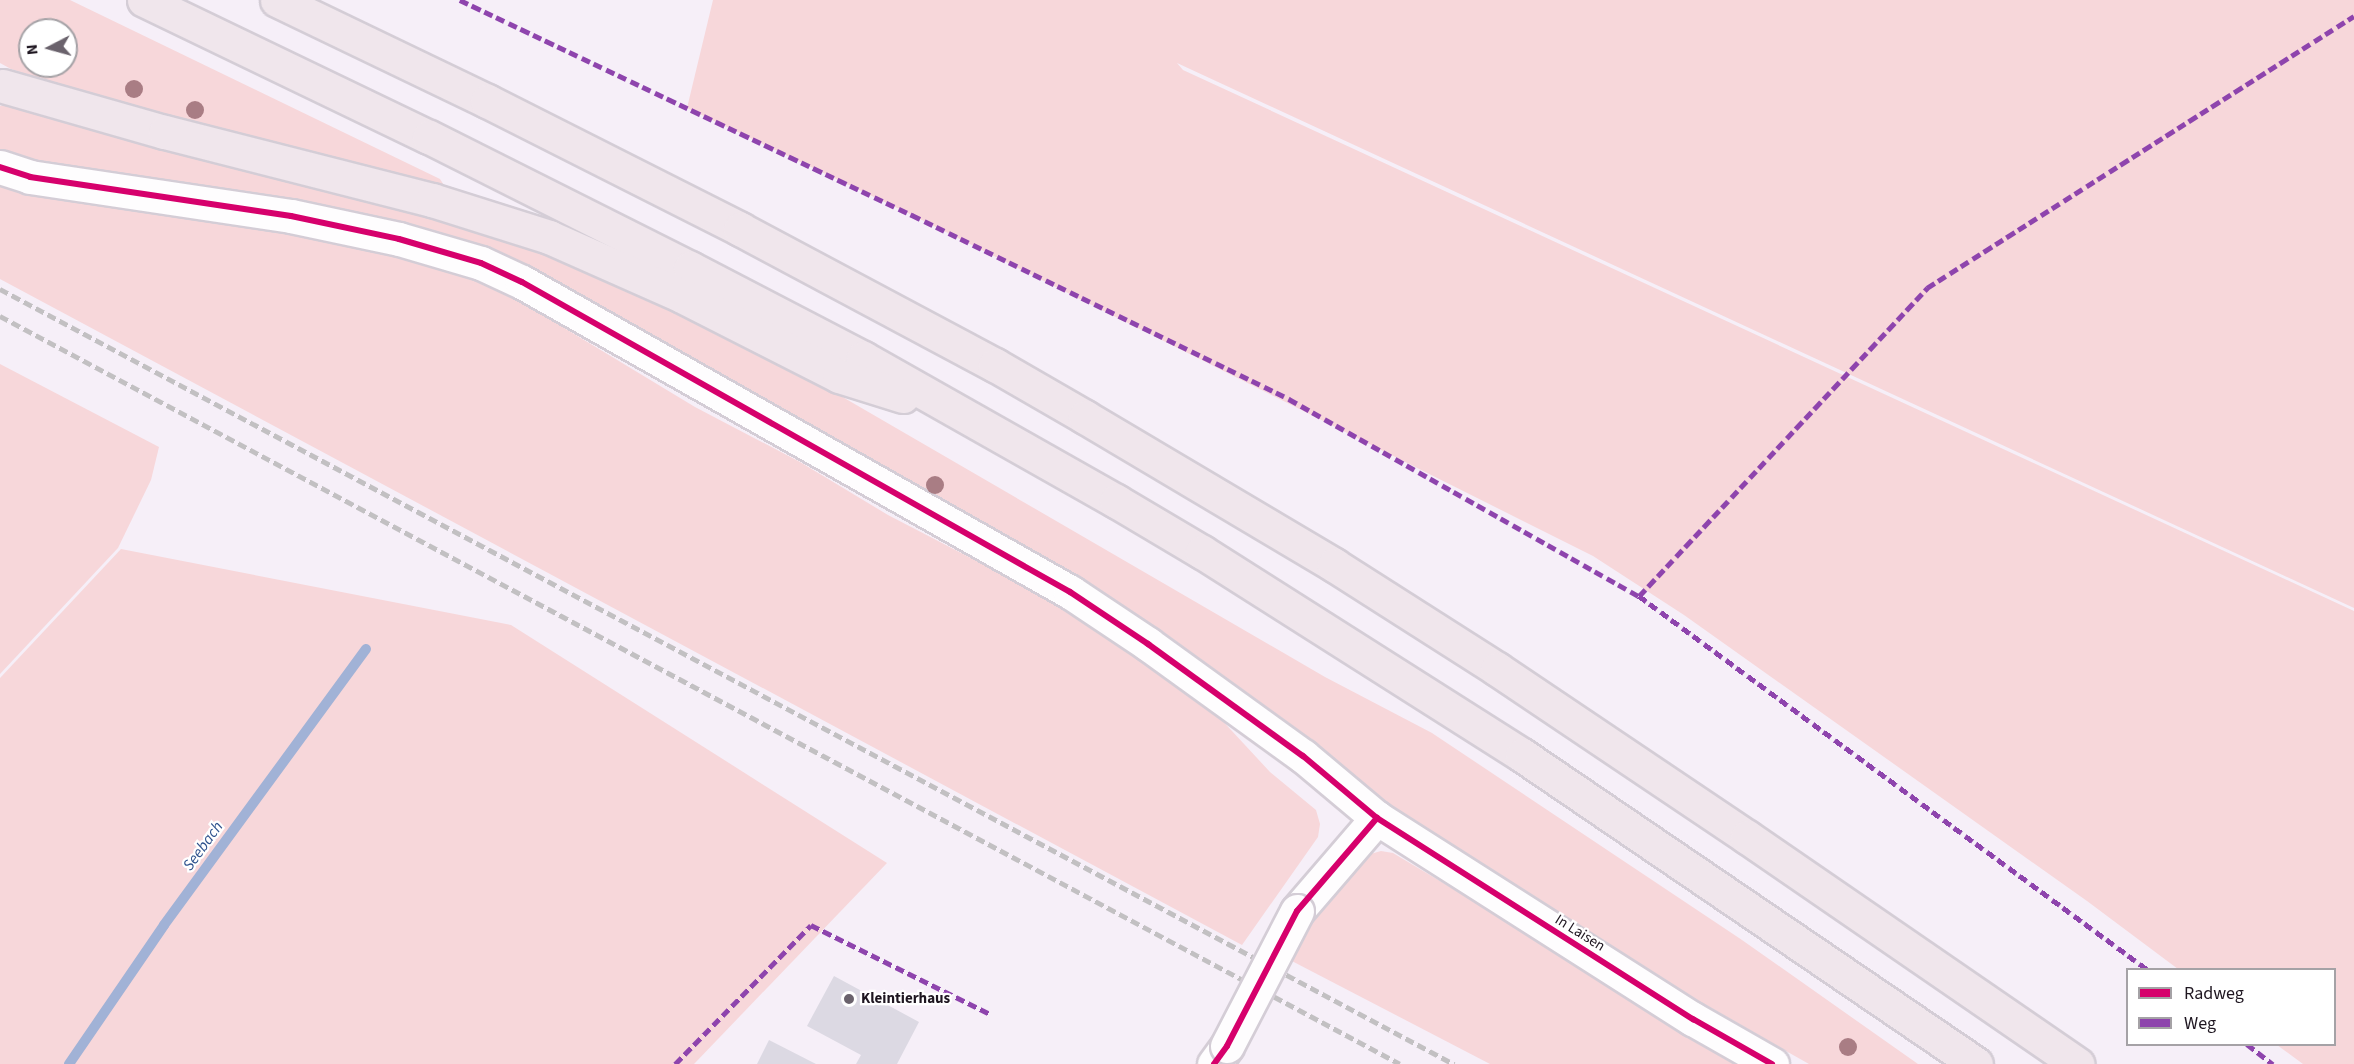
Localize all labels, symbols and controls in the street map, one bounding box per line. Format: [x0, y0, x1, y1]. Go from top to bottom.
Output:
north arrow [18, 18, 78, 78]
text: N [21, 43, 44, 56]
water label: Seebach [179, 818, 227, 874]
street label: In Laisen [1552, 911, 1608, 955]
legend [2126, 968, 2336, 1046]
text: Radweg [2184, 981, 2244, 1006]
place label: Kleintierhaus [861, 990, 950, 1008]
marker: Kleintierhaus [842, 992, 856, 1006]
text: Weg [2184, 1011, 2216, 1036]

